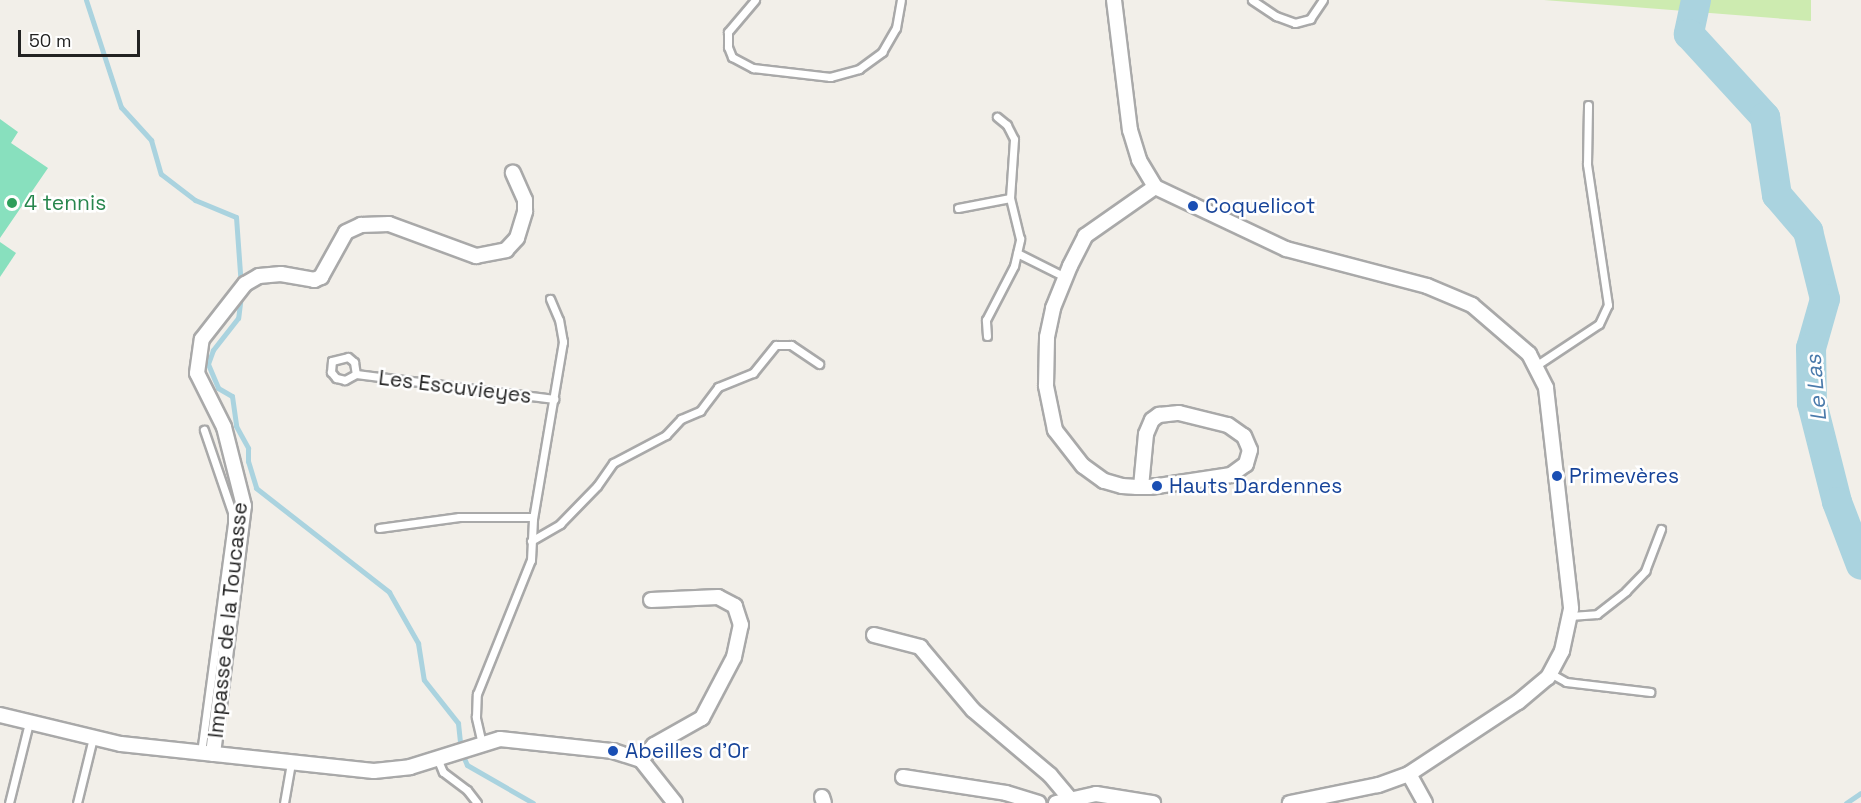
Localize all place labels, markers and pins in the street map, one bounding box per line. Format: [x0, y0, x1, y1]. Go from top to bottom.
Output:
place label: 4 tennis [24, 190, 106, 216]
place label: Coquelicot [1205, 193, 1315, 219]
marker: 4 tennis [5, 196, 19, 210]
marker: Coquelicot [1186, 199, 1200, 213]
place label: Primevères [1569, 463, 1679, 489]
marker: Primevères [1550, 469, 1564, 483]
place label: Hauts Dardennes [1169, 473, 1342, 499]
marker: Hauts Dardennes [1150, 479, 1164, 493]
place label: Abeilles d'Or [625, 738, 749, 764]
marker: Abeilles d'Or [606, 744, 620, 758]

